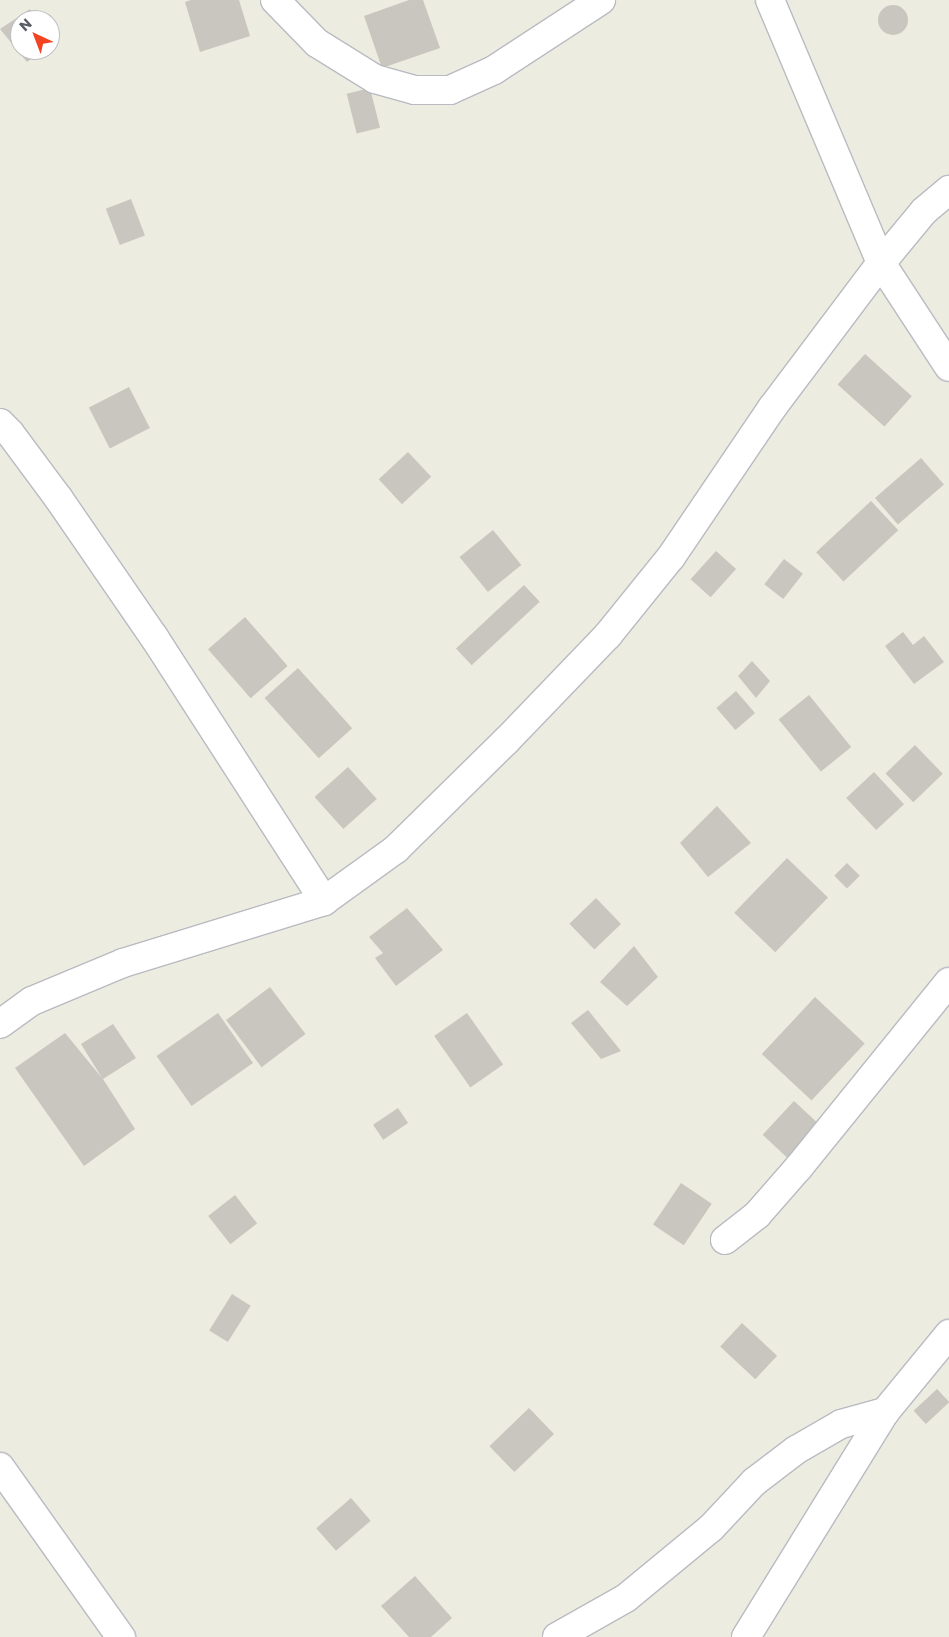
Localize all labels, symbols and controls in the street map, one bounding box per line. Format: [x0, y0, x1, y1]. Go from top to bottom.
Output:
north arrow [10, 10, 60, 60]
text: N [15, 14, 36, 36]

